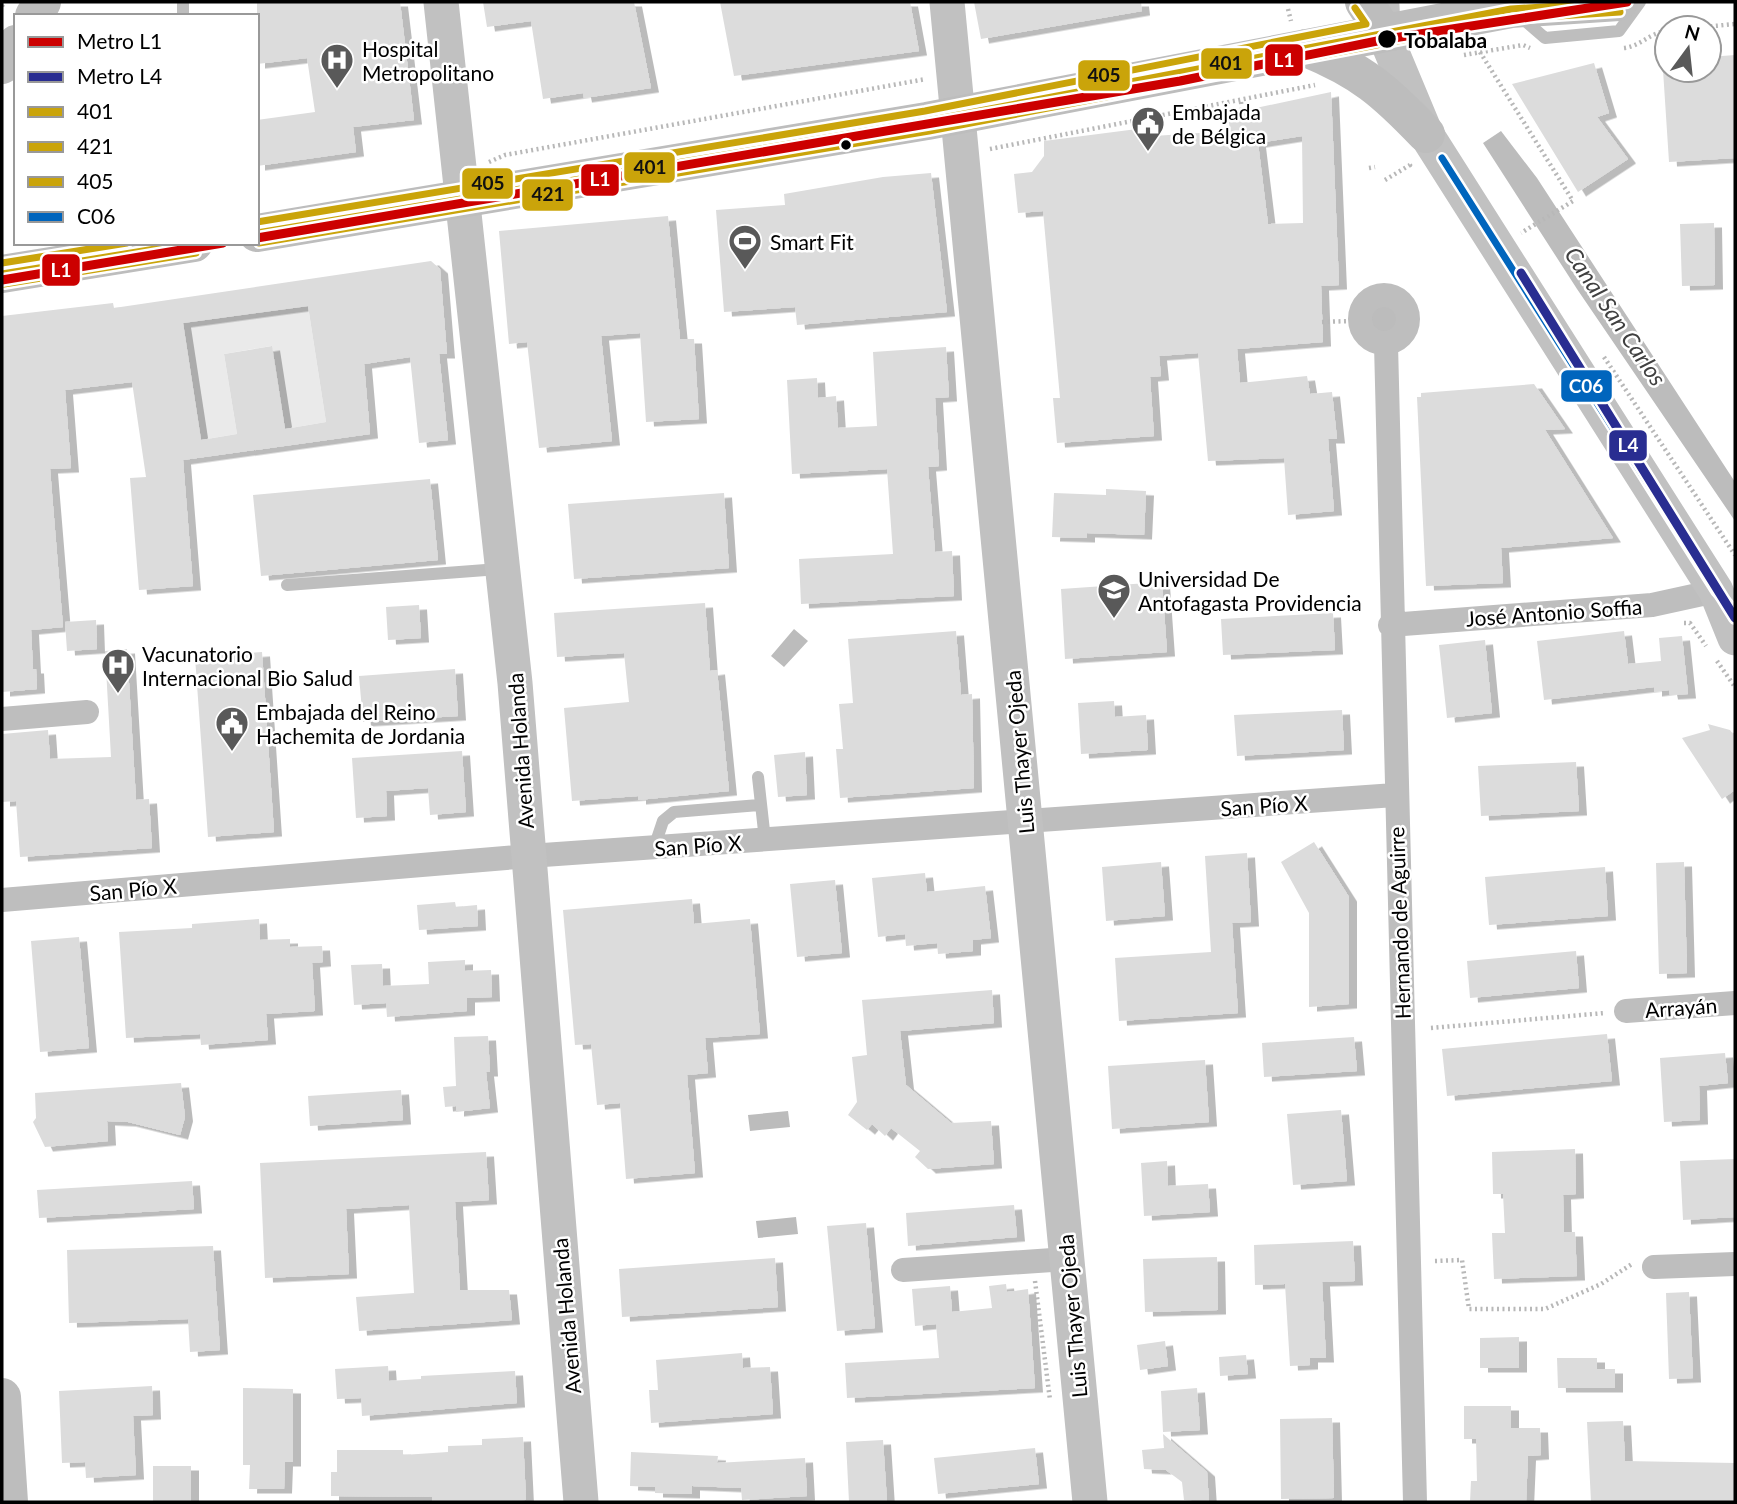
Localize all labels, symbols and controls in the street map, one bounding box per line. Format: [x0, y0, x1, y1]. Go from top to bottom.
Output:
legend [14, 14, 259, 245]
north arrow [1653, 14, 1723, 84]
text: N [1682, 19, 1703, 45]
place label: Tobalaba [1404, 27, 1487, 52]
text: Metro L1 [77, 28, 162, 53]
marker: Tobalaba [1376, 28, 1398, 50]
place label: Hospital Metropolitano [362, 36, 494, 85]
hospital icon: Hospital Metropolitano [318, 41, 356, 90]
line badge: L1 [1264, 43, 1304, 77]
line badge: 401 [1200, 47, 1253, 80]
text: L1 [1274, 48, 1294, 71]
text: 401 [1209, 51, 1243, 74]
line badge: 405 [1077, 59, 1131, 92]
text: Metro L4 [77, 63, 162, 88]
text: 405 [1087, 63, 1121, 86]
text: 401 [77, 98, 114, 123]
place label: Embajada de Bélgica [1172, 99, 1266, 148]
public building icon: Embajada de Bélgica [1129, 104, 1167, 153]
text: 421 [77, 133, 114, 158]
unlabelled marker [839, 138, 853, 152]
line badge: 401 [623, 151, 676, 184]
text: 401 [633, 155, 667, 178]
line badge: L1 [580, 163, 620, 197]
line badge: 405 [461, 167, 514, 200]
text: L1 [590, 167, 610, 190]
text: 405 [77, 168, 114, 193]
text: 405 [471, 171, 505, 194]
line badge: 421 [521, 178, 574, 212]
text: 421 [531, 182, 565, 205]
text: C06 [77, 203, 115, 228]
sports icon: Smart Fit [726, 222, 764, 271]
place label: Smart Fit [770, 229, 854, 254]
water label: Canal San Carlos [1559, 241, 1673, 391]
line badge: L1 [41, 253, 81, 287]
text: L1 [51, 258, 71, 281]
line badge: C06 [1560, 369, 1613, 403]
text: C06 [1569, 374, 1603, 397]
line badge: L4 [1608, 429, 1648, 462]
text: L4 [1618, 433, 1638, 456]
place label: Universidad De Antofagasta Providencia [1138, 566, 1362, 615]
school or university icon: Universidad De Antofagasta Providencia [1095, 571, 1133, 620]
street label: José Antonio Soffia [1465, 593, 1643, 631]
place label: Vacunatorio Internacional Bio Salud [142, 641, 353, 690]
hospital icon: Vacunatorio Internacional Bio Salud [99, 646, 137, 695]
street label: Luis Thayer Ojeda [999, 669, 1039, 835]
street label: Avenida Holanda [502, 672, 538, 830]
place label: Embajada del Reino Hachemita de Jordania [256, 699, 465, 748]
public building icon: Embajada del Reino Hachemita de Jordania [213, 704, 251, 753]
street label: San Pío X [1220, 789, 1309, 821]
street label: Hernando de Aguirre [1383, 826, 1415, 1020]
street label: San Pío X [654, 829, 743, 861]
street label: San Pío X [88, 873, 178, 905]
street label: Arrayán [1644, 992, 1718, 1022]
street label: Luis Thayer Ojeda [1052, 1233, 1092, 1399]
street label: Avenida Holanda [547, 1237, 585, 1395]

